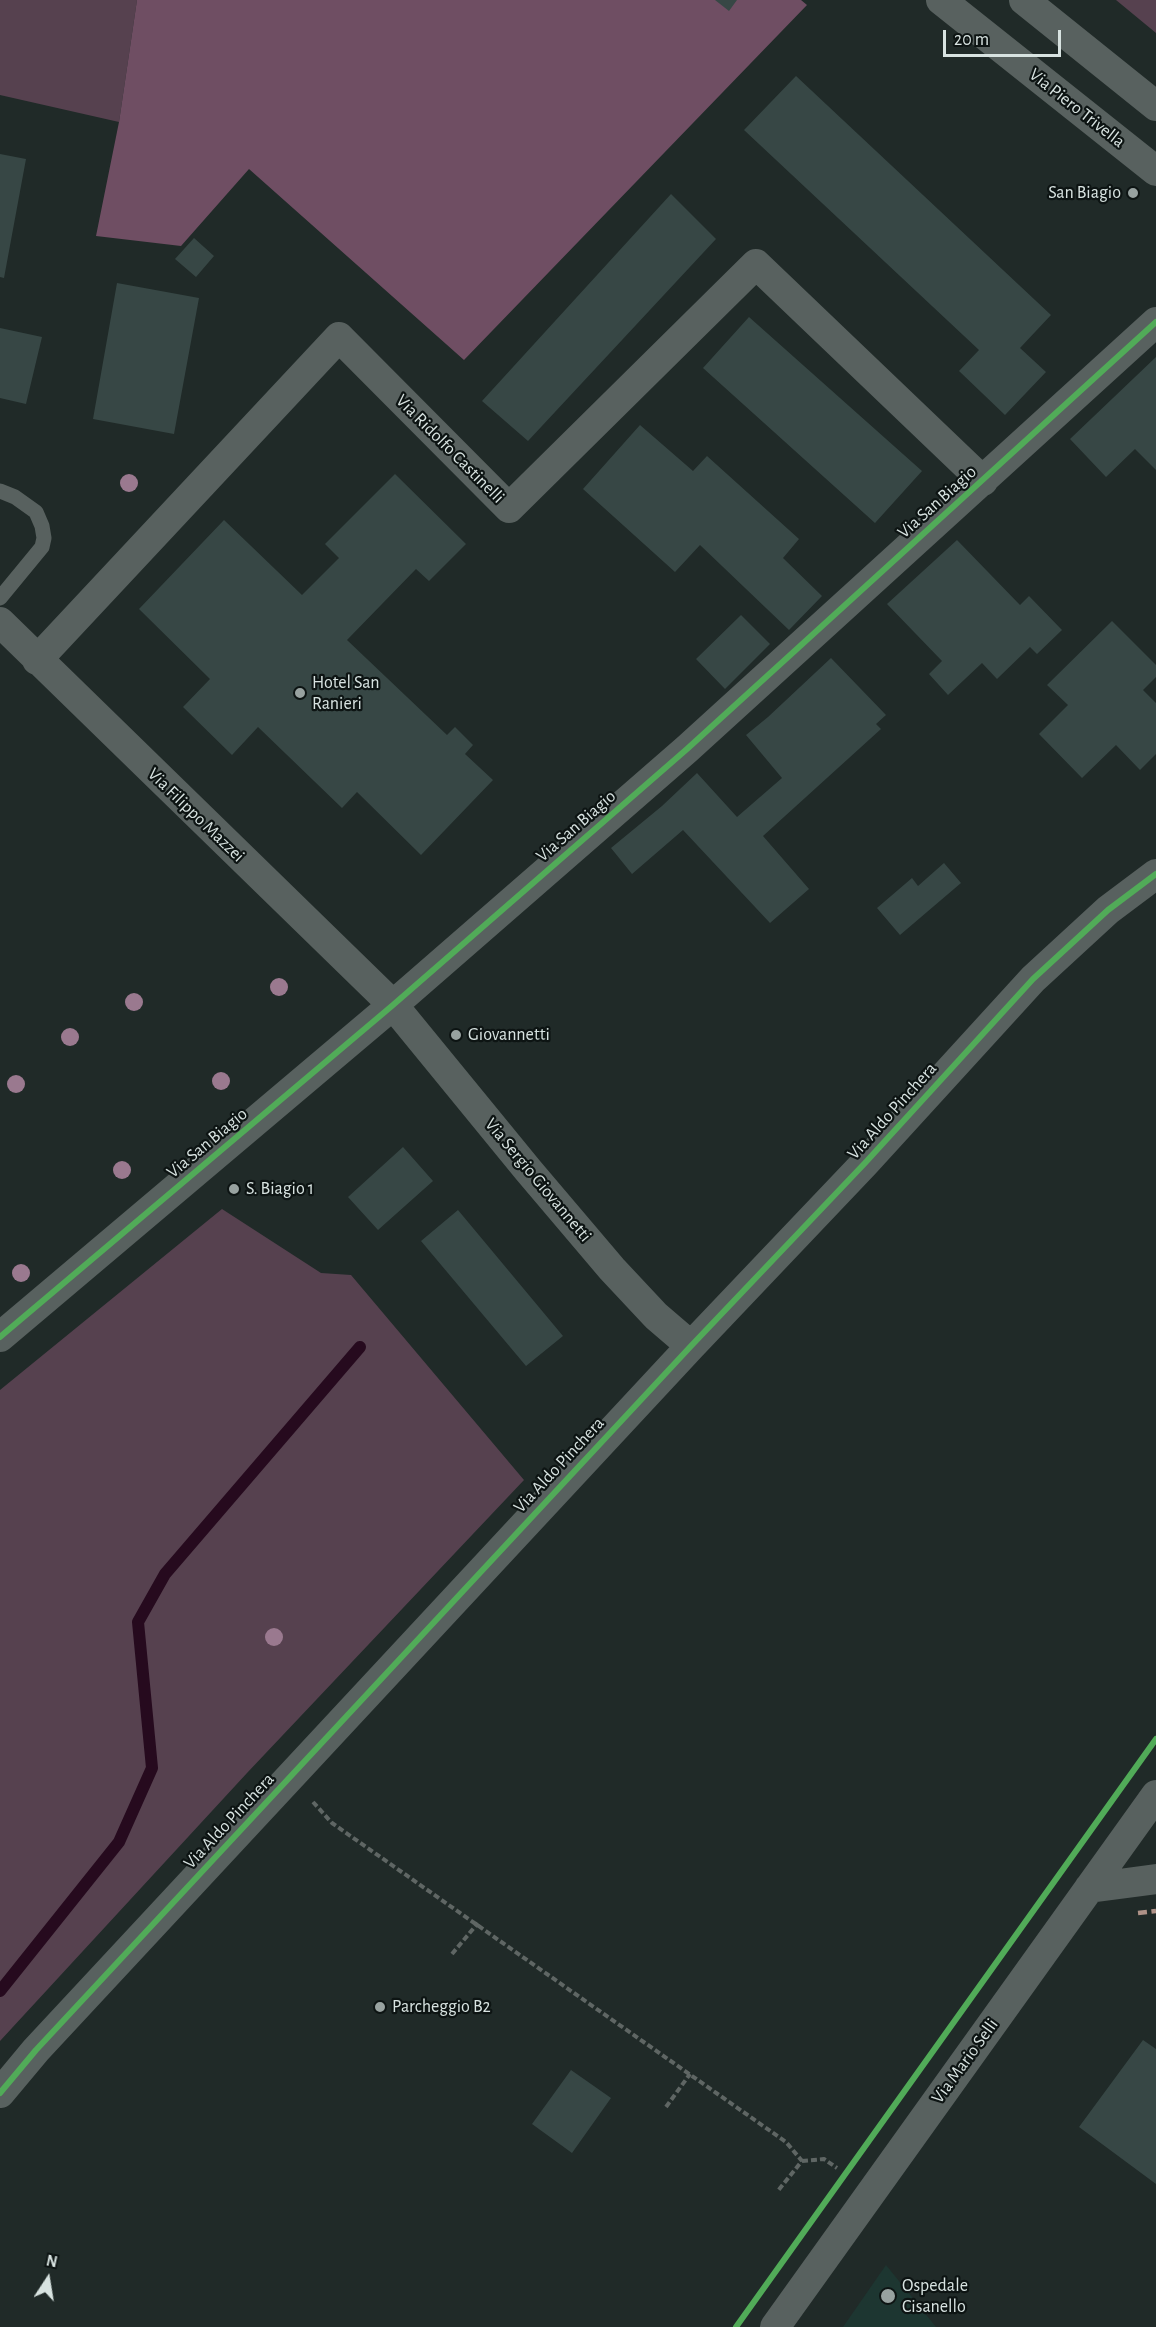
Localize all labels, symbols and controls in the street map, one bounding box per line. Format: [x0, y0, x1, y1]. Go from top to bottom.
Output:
scale bar [946, 18, 1064, 56]
text: 20 m [954, 31, 989, 49]
street label: Via Piero Trivella [1025, 64, 1129, 152]
place label: San Biagio [1048, 182, 1121, 204]
marker: San Biagio [1126, 186, 1140, 200]
street label: Via Ridolfo Castinelli [391, 390, 509, 508]
street label: Via San Biagio [893, 461, 981, 543]
place label: Hotel San Ranieri [312, 672, 380, 714]
marker: Hotel San Ranieri [293, 686, 307, 700]
street label: Via Filippo Mazzei [143, 763, 249, 867]
street label: Via San Biagio [532, 785, 620, 867]
place label: Giovannetti [468, 1024, 550, 1046]
marker: Giovannetti [449, 1028, 463, 1042]
street label: Via Aldo Pinchera [843, 1058, 941, 1164]
street label: Via San Biagio [162, 1103, 252, 1183]
street label: Via Sergio Giovannetti [480, 1114, 596, 1246]
place label: S. Biagio 1 [246, 1178, 314, 1200]
marker: S. Biagio 1 [227, 1182, 241, 1196]
street label: Via Aldo Pinchera [509, 1413, 609, 1517]
street label: Via Aldo Pinchera [179, 1769, 279, 1873]
place label: Parcheggio B2 [392, 1996, 491, 2018]
marker: Parcheggio B2 [373, 2000, 387, 2014]
street label: Via Mario Selli [927, 2014, 1003, 2108]
north arrow [18, 2249, 78, 2309]
text: N [45, 2252, 59, 2270]
place label: Ospedale Cisanello [902, 2275, 968, 2318]
marker: Ospedale Cisanello [879, 2287, 897, 2305]

